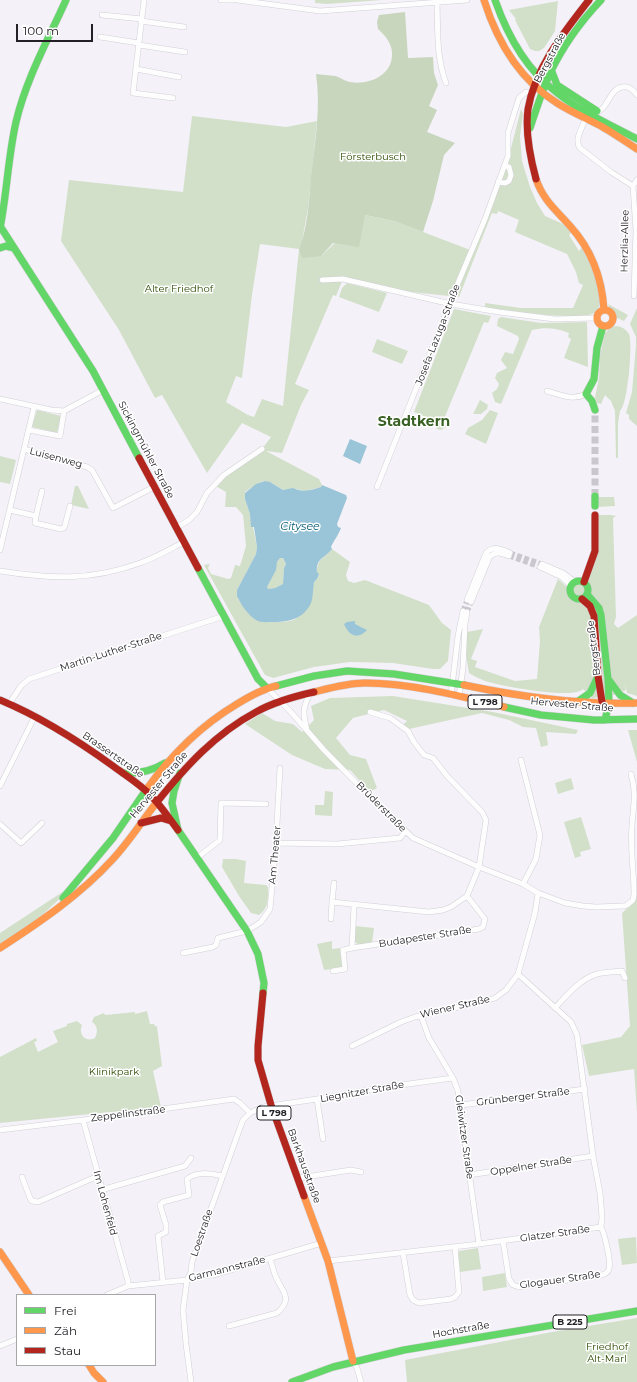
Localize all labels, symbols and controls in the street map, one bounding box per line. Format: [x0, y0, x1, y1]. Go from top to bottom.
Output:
scale bar [18, 16, 95, 42]
text: 100 m [23, 23, 59, 38]
street label: Bergstraße [532, 31, 568, 85]
park label: Försterbusch [340, 151, 406, 163]
street label: Herzlia-Allee [618, 209, 632, 273]
park label: Alter Friedhof [145, 283, 213, 295]
street label: Josefa-Lazuga-Straße [413, 283, 463, 387]
street label: Sickingmühler Straße [115, 399, 177, 501]
district label: Stadtkern [378, 414, 450, 430]
street label: Luisenweg [28, 445, 84, 471]
water label: Citysee [280, 520, 320, 534]
street label: Bergstraße [585, 620, 603, 676]
street label: Martin-Luther-Straße [59, 630, 163, 674]
road number: L 798 [468, 695, 502, 709]
street label: Hervester Straße [530, 695, 614, 715]
street label: Brassertstraße [80, 729, 146, 781]
street label: Hervester Straße [128, 749, 190, 821]
street label: Brüderstraße [353, 779, 409, 835]
street label: Am Theater [266, 825, 284, 885]
street label: Budapester Straße [378, 924, 472, 950]
street label: Wiener Straße [419, 993, 491, 1021]
park label: Klinikpark [89, 1066, 139, 1078]
street label: Liegnitzer Straße [319, 1079, 405, 1105]
street label: Grünberger Straße [476, 1085, 570, 1109]
street label: Gleiwitzer Straße [452, 1094, 476, 1180]
street label: Zeppelinstraße [90, 1103, 166, 1125]
road number: L 798 [257, 1106, 291, 1120]
street label: Barkhausstraße [285, 1127, 323, 1205]
street label: Oppelner Straße [489, 1154, 573, 1178]
street label: Im Lohenfeld [91, 1169, 119, 1237]
street label: Loestraße [188, 1208, 216, 1258]
street label: Glatzer Straße [519, 1223, 591, 1245]
street label: Garmannstraße [187, 1254, 267, 1284]
street label: Glogauer Straße [519, 1268, 601, 1292]
legend [16, 1294, 156, 1366]
text: Frei [54, 1303, 77, 1318]
road number: B 225 [553, 1315, 587, 1329]
street label: Hochstraße [431, 1319, 491, 1341]
text: Zäh [54, 1323, 77, 1338]
park label: Friedhof Alt-Marl [586, 1341, 628, 1364]
text: Stau [54, 1343, 81, 1358]

